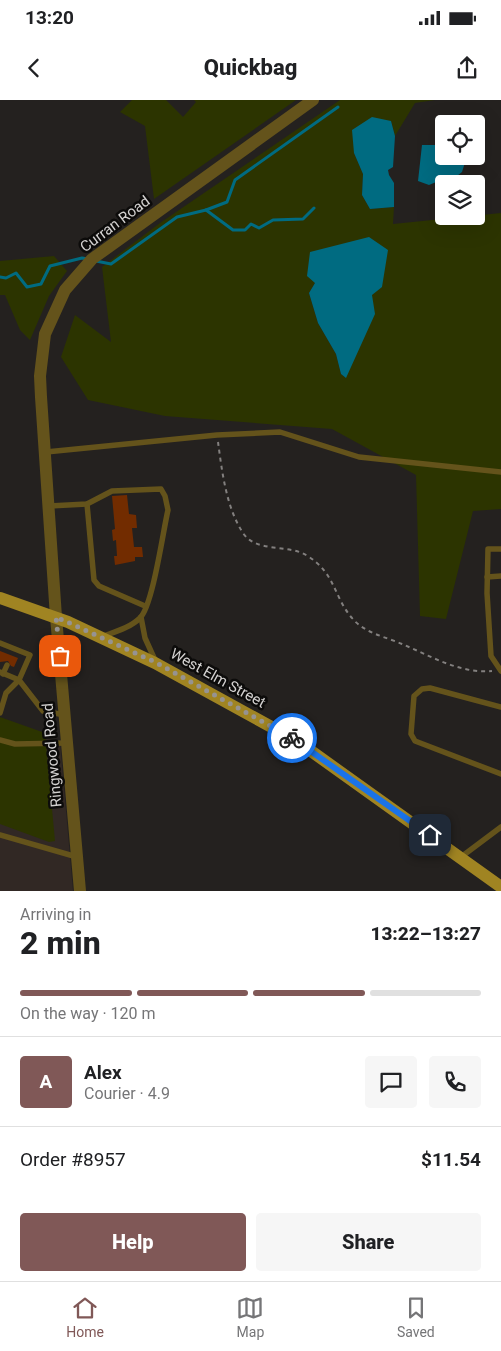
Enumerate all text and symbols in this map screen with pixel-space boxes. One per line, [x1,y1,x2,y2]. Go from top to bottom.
text: 13:20 [25,6,74,29]
icon: back [20,54,48,82]
icon: share [453,54,481,82]
text: Quickbag [204,55,297,80]
map controls [435,115,485,225]
button: locate [435,115,485,165]
button: layers [435,175,485,225]
street label: Curran Road [77,192,153,256]
pin [39,635,81,677]
icon: bag [46,642,74,670]
street label: West Elm Street [167,644,269,712]
street label: Ringwood Road [38,702,66,808]
courier [267,713,317,763]
icon: bike [278,724,306,752]
pin [409,814,451,856]
icon: home [416,821,444,849]
text: Arriving in [20,905,91,924]
text: 13:22–13:27 [370,922,481,945]
text: 2 min [20,924,101,962]
text: On the way · 120 m [20,1004,156,1023]
button: chat [365,1056,417,1108]
button: phone [429,1056,481,1108]
text: Alex [84,1061,122,1084]
text: A [40,1070,52,1093]
text: Courier · 4.9 [84,1084,170,1103]
text: Order #8957 [20,1148,126,1171]
text: $11.54 [421,1148,481,1171]
button: Help [20,1213,246,1271]
button: Share [256,1213,481,1271]
tab: Home [66,1294,104,1340]
tab: Map [236,1294,264,1340]
tab: Saved [397,1294,435,1340]

